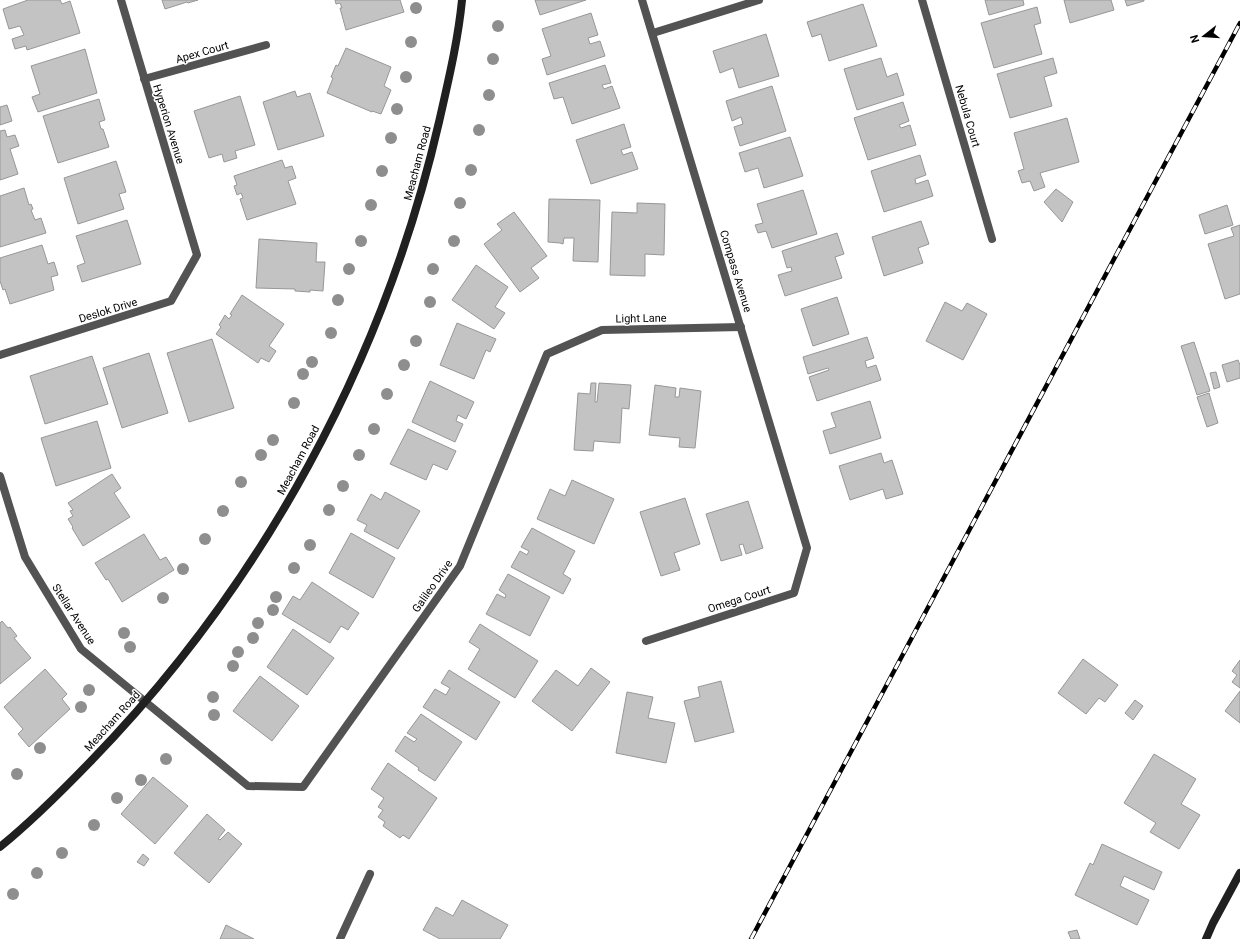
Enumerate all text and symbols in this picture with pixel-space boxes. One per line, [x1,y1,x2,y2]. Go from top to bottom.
north arrow [1184,16,1224,56]
text: N [1187,33,1202,44]
street label: Apex Court [174,39,230,66]
street label: Hyperion Avenue [150,83,187,166]
street label: Nebula Court [952,83,983,149]
street label: Meacham Road [401,124,434,202]
street label: Compass Avenue [717,228,754,314]
street label: Deslok Drive [77,295,139,326]
street label: Light Lane [615,312,667,325]
street label: Meacham Road [275,423,322,497]
street label: Galileo Drive [410,557,455,615]
street label: Stellar Avenue [49,581,98,647]
street label: Omega Court [706,583,772,616]
street label: Meacham Road [82,688,143,754]

